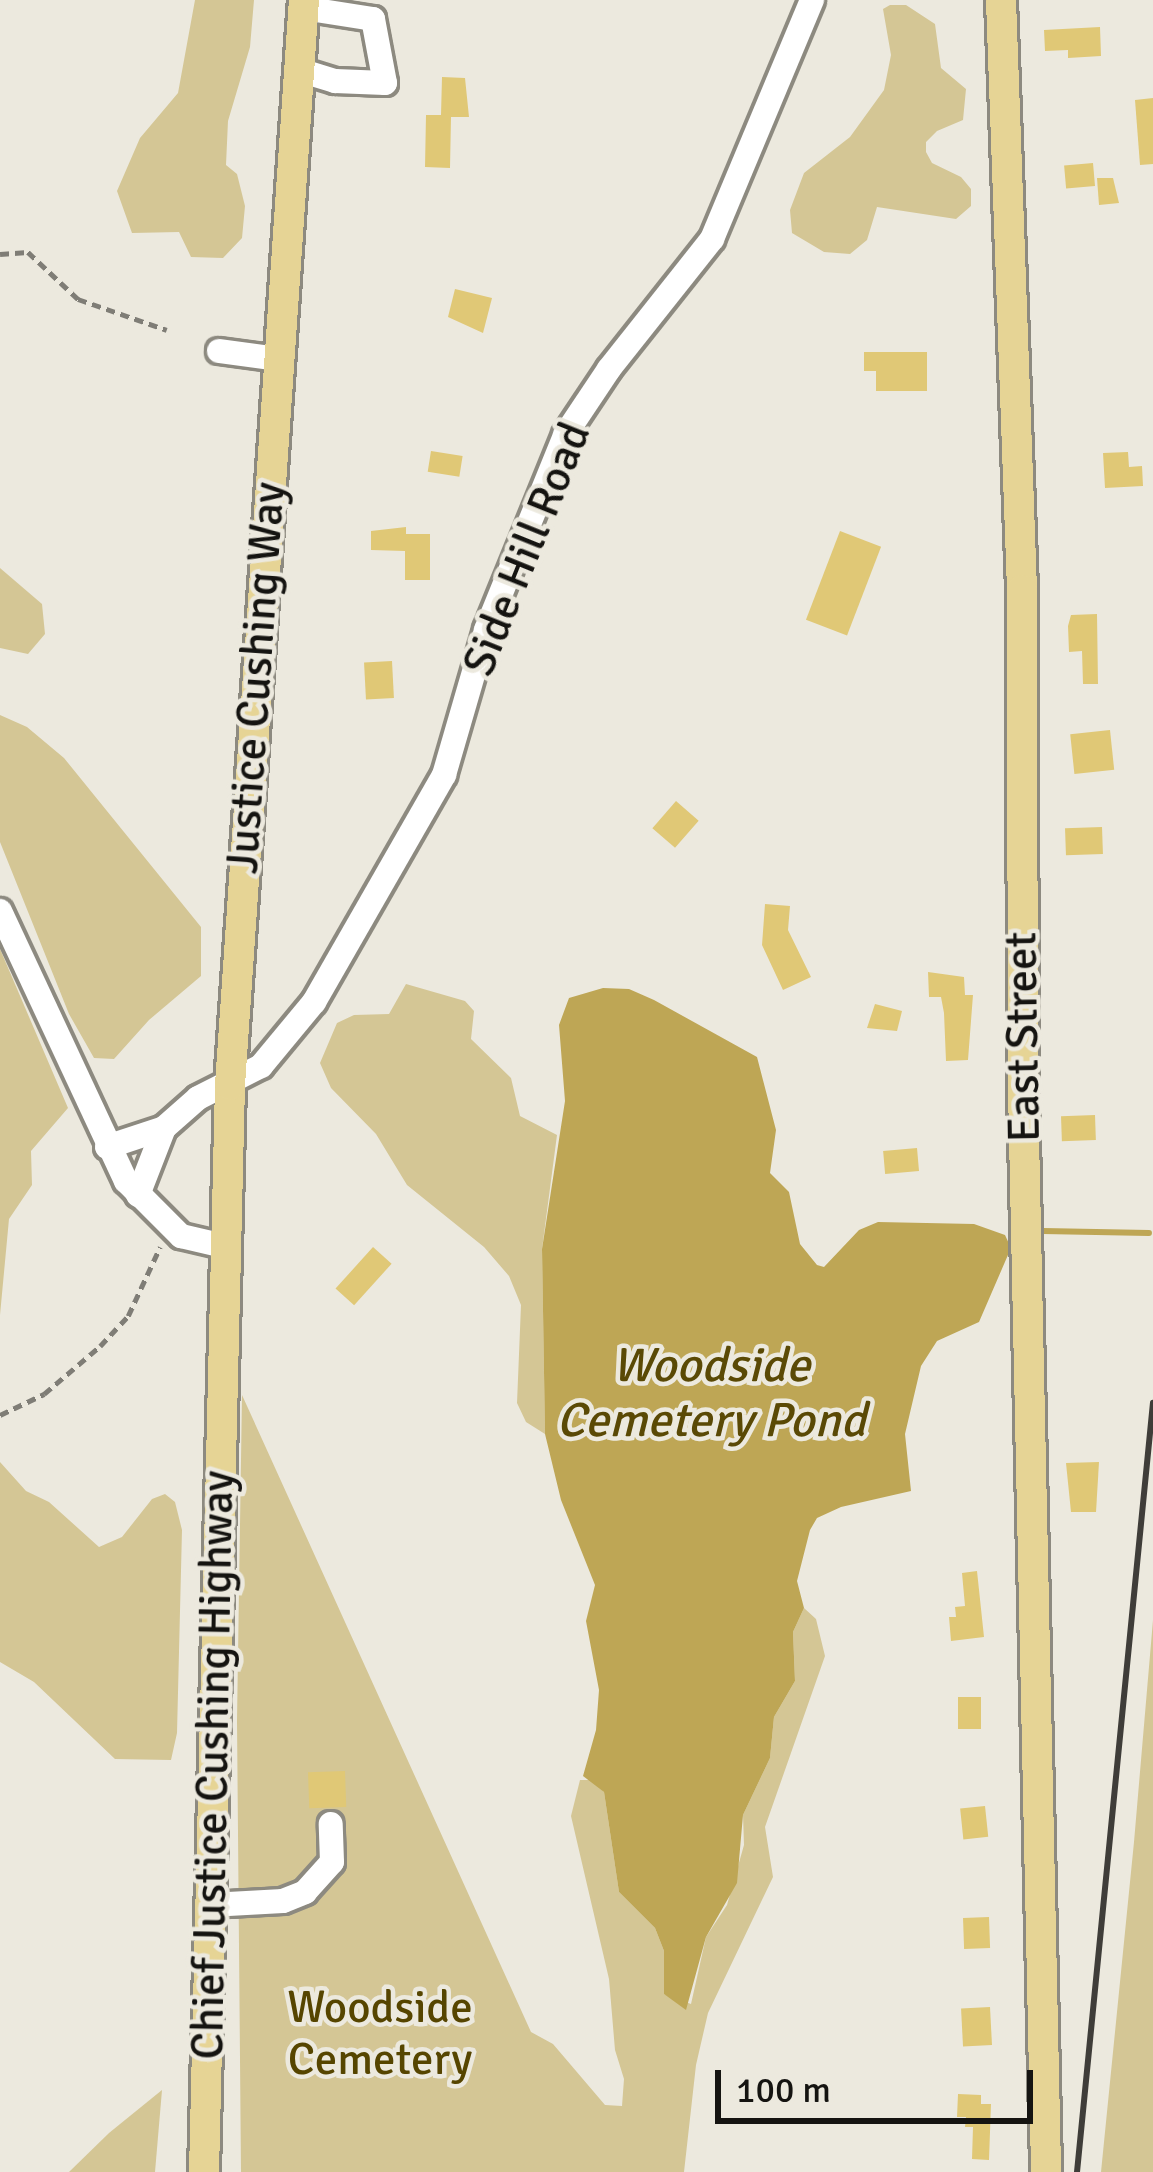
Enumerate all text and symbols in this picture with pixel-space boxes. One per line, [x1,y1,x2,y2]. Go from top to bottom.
street label: Side Hill Road [452,415,602,683]
street label: Justice Cushing Way [215,481,297,875]
street label: East Street [994,931,1052,1143]
water label: Woodside Cemetery Pond [556,1336,866,1449]
street label: Chief Justice Cushing Highway [181,1470,245,2060]
park label: Woodside Cemetery [287,1981,473,2087]
scale bar [721,2046,1039,2120]
text: 100 m [736,2068,831,2113]

